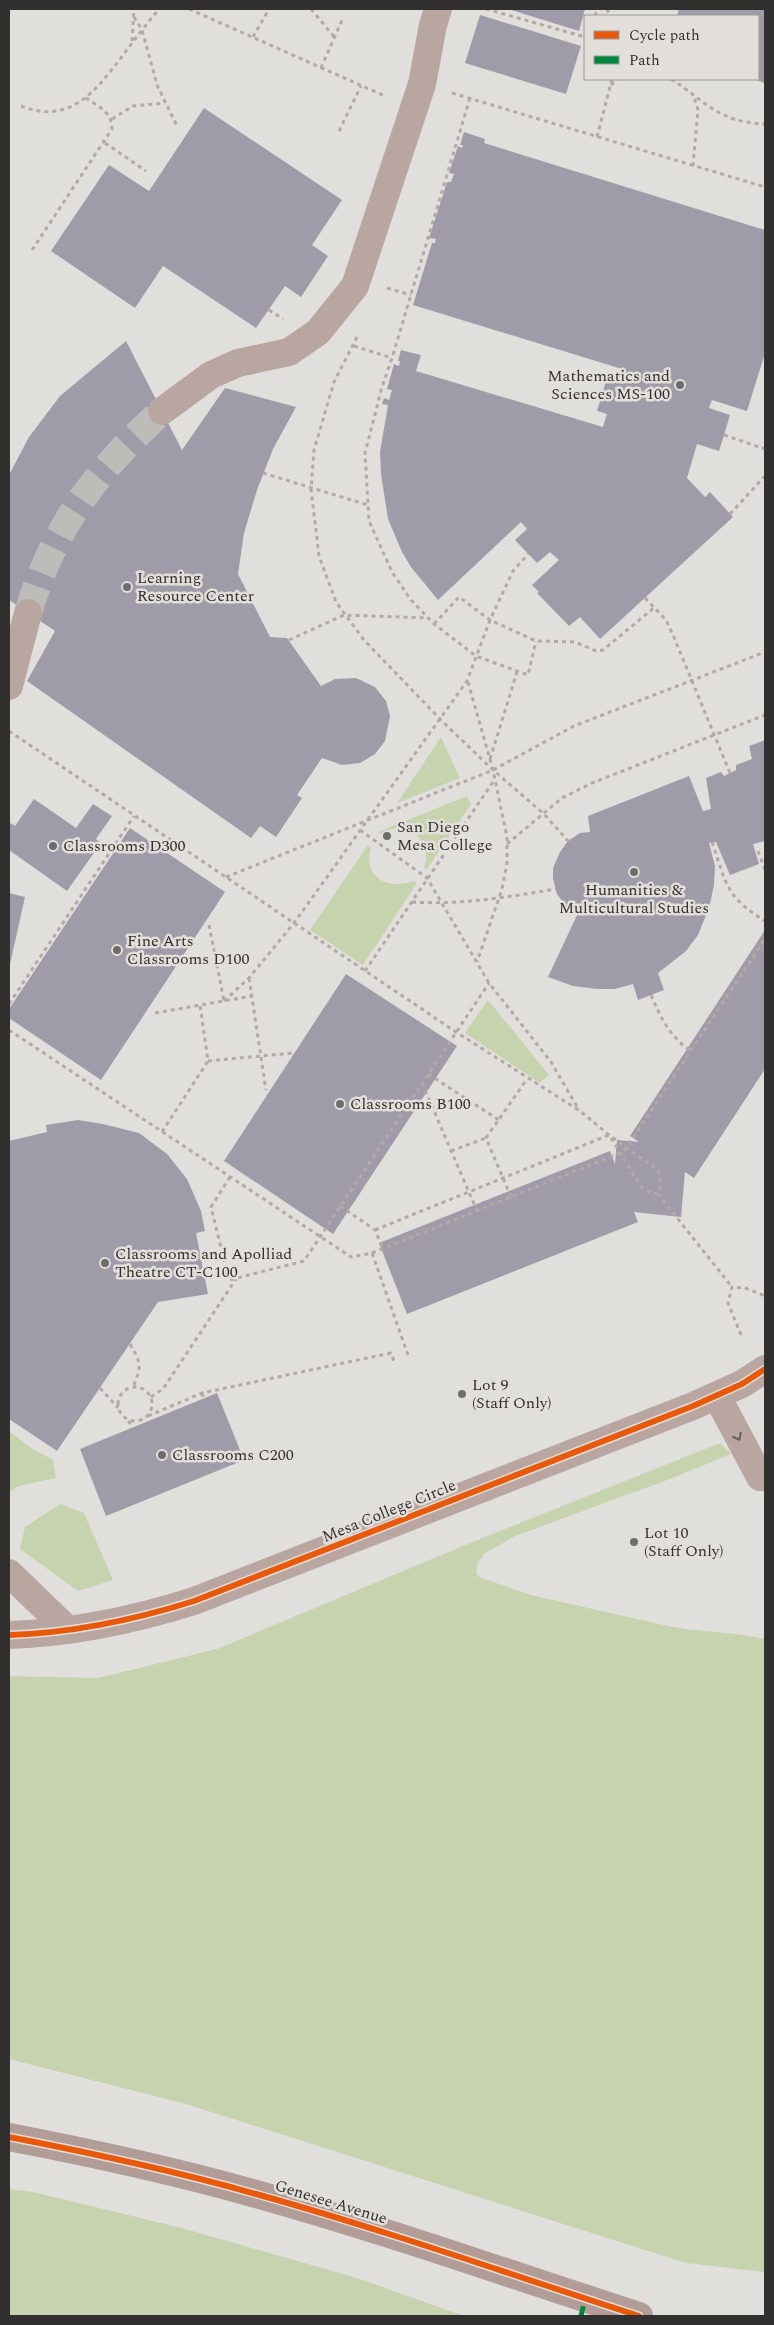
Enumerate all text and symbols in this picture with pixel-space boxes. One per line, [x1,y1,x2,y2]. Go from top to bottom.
legend [584,15,759,80]
text: Cycle path [629,24,700,47]
text: Path [629,49,660,72]
place label: Mathematics and Sciences MS-100 [547,364,670,406]
marker: Mathematics and Sciences MS-100 [674,379,686,391]
place label: Learning Resource Center [137,566,254,608]
marker: Learning Resource Center [121,581,133,593]
place label: San Diego Mesa College [397,815,493,857]
marker: San Diego Mesa College [381,830,393,842]
place label: Classrooms D300 [63,834,186,858]
marker: Classrooms D300 [47,840,59,852]
marker: Humanities & Multicultural Studies [628,866,640,878]
place label: Humanities & Multicultural Studies [559,878,709,920]
place label: Fine Arts Classrooms D100 [127,929,250,971]
marker: Fine Arts Classrooms D100 [111,944,123,956]
place label: Classrooms B100 [350,1092,471,1116]
marker: Classrooms B100 [334,1098,346,1110]
place label: Classrooms and Apolliad Theatre CT-C100 [115,1242,292,1284]
marker: Classrooms and Apolliad Theatre CT-C100 [99,1257,111,1269]
place label: Lot 9 (Staff Only) [472,1373,551,1415]
marker: Lot 9 (Staff Only) [456,1388,468,1400]
one-way arrow [732,1431,742,1440]
place label: Classrooms C200 [172,1443,294,1467]
marker: Classrooms C200 [156,1449,168,1461]
street label: Mesa College Circle [318,1473,460,1549]
place label: Lot 10 (Staff Only) [644,1521,723,1563]
marker: Lot 10 (Staff Only) [628,1536,640,1548]
street label: Genesee Avenue [272,2174,390,2230]

